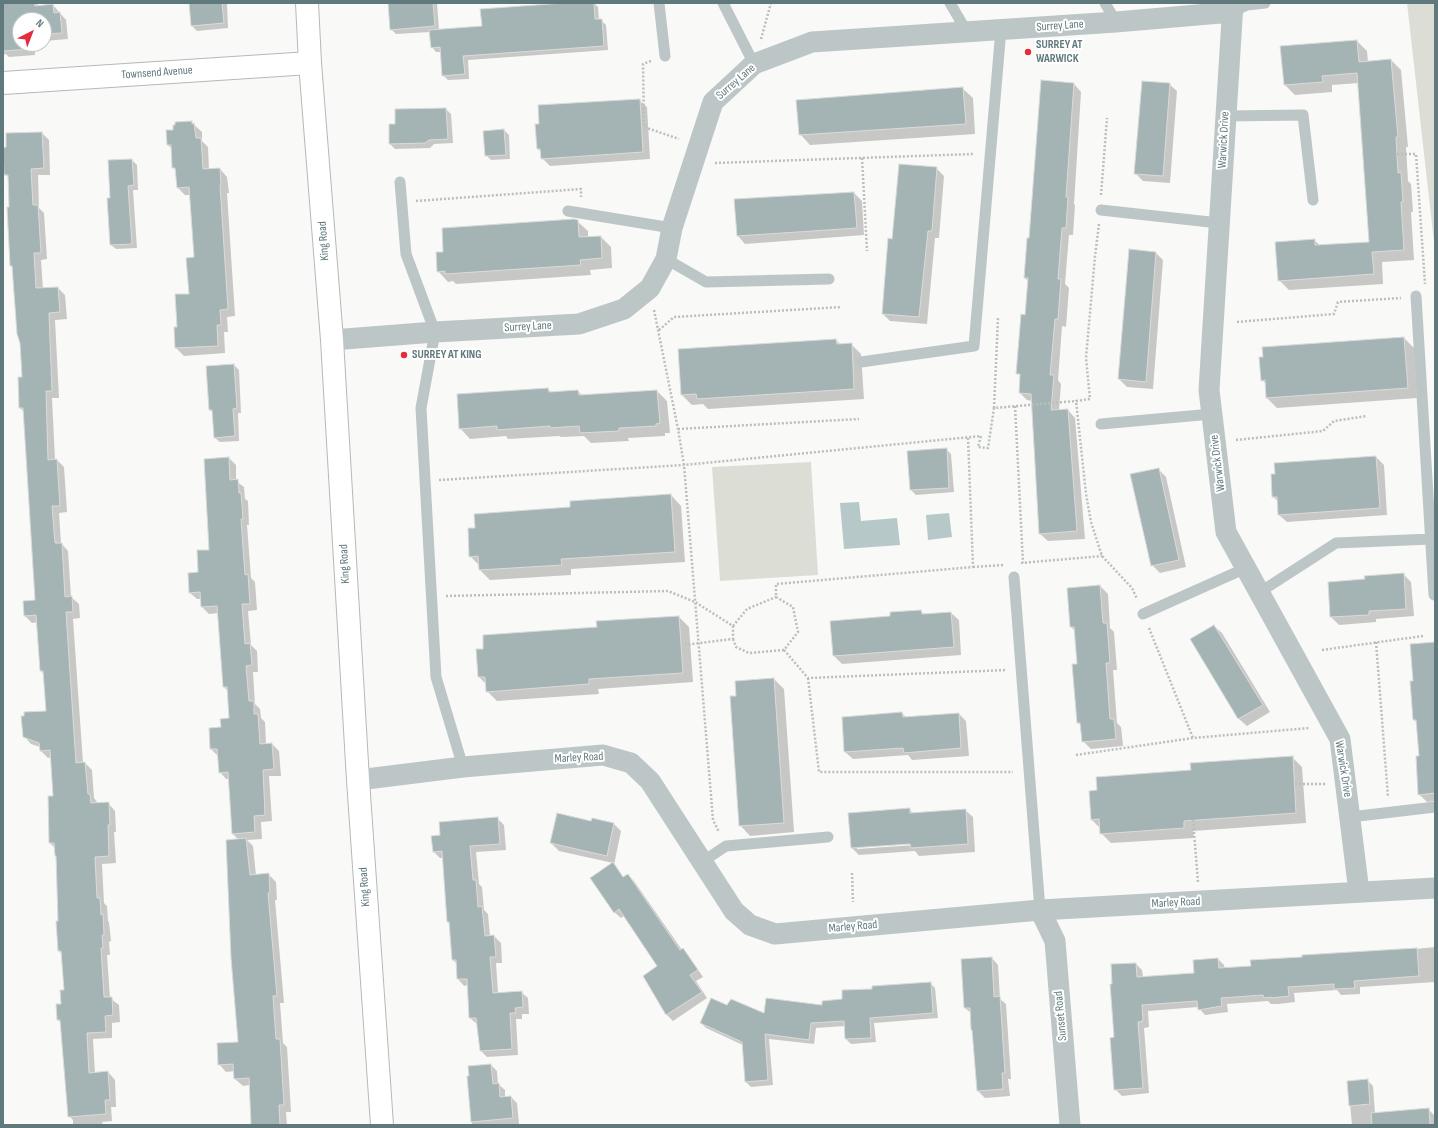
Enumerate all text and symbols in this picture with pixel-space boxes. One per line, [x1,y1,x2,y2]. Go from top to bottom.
north arrow [12,12,52,52]
text: N [33,17,46,30]
street label: Surrey Lane [1036,17,1084,35]
place label: SURREY AT WARWICK [1036,38,1082,66]
marker: SURREY AT WARWICK [1023,47,1033,57]
street label: Surrey Lane [713,61,759,103]
street label: Townsend Avenue [121,63,193,83]
street label: Warwick Drive [1215,111,1233,169]
street label: King Road [315,221,333,261]
street label: Surrey Lane [504,319,552,335]
place label: SURREY AT KING [412,348,482,362]
marker: SURREY AT KING [399,350,409,360]
street label: Warwick Drive [1207,434,1229,492]
street label: King Road [337,544,353,584]
street label: Warwick Drive [1331,740,1355,798]
street label: Marley Road [554,750,604,766]
street label: King Road [356,867,374,907]
street label: Marley Road [1151,895,1201,911]
street label: Marley Road [828,918,878,936]
street label: Sunset Road [1052,990,1070,1042]

